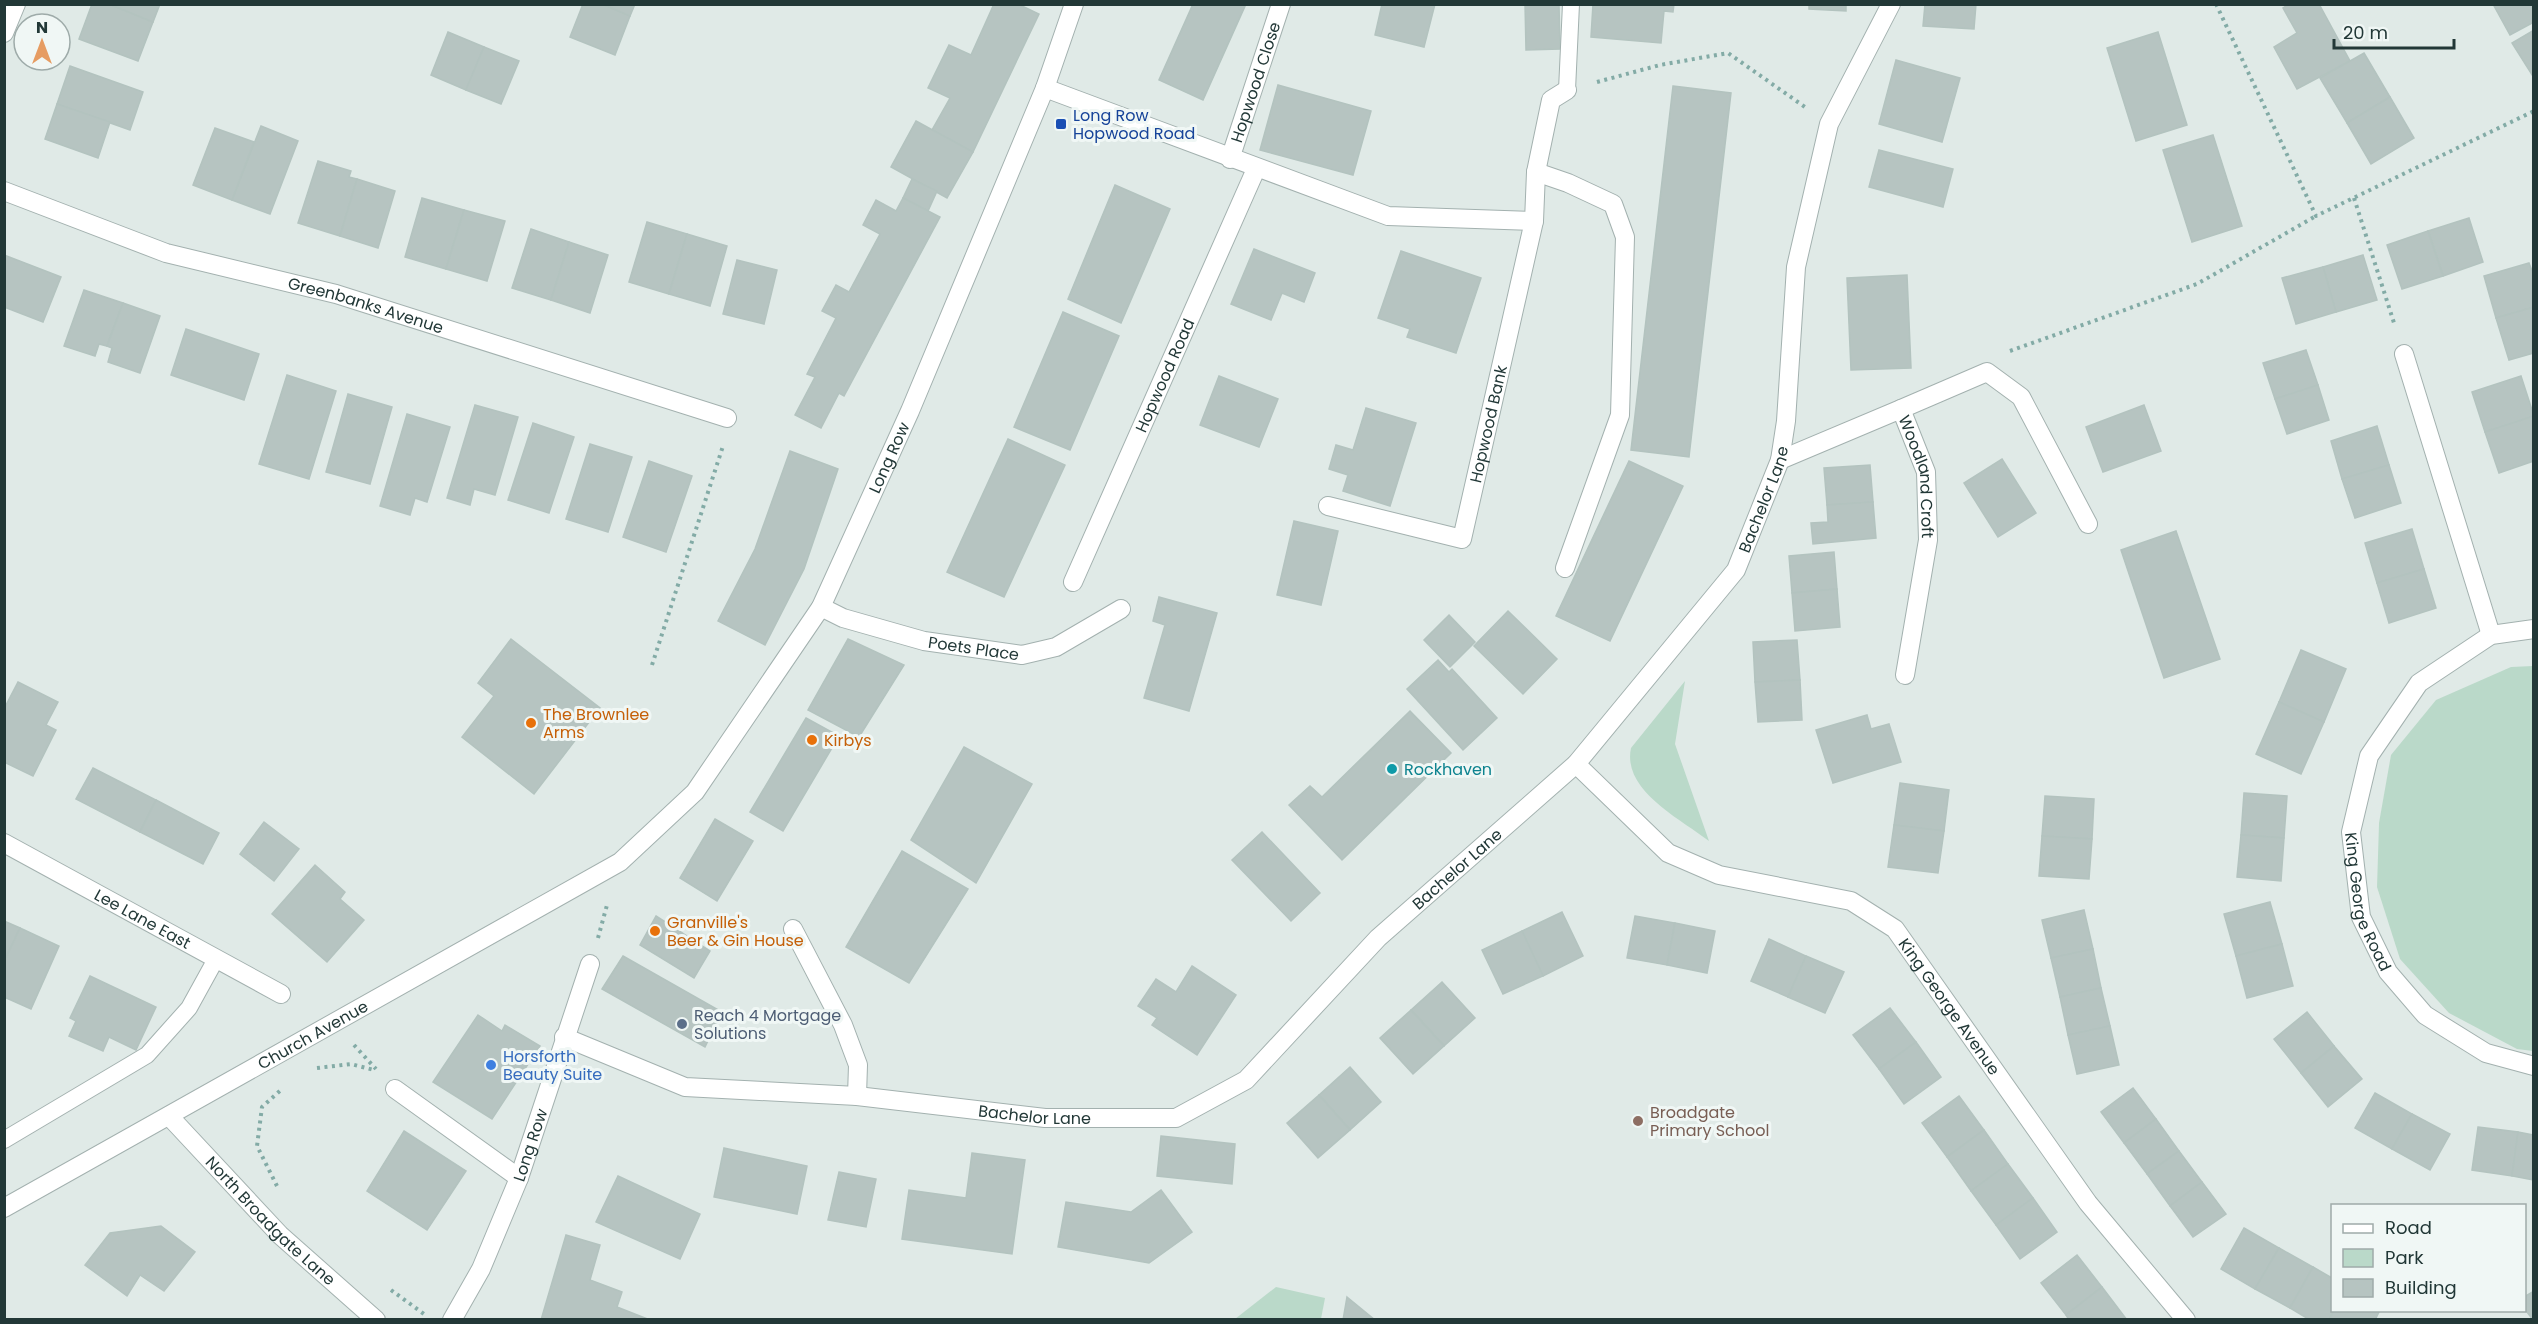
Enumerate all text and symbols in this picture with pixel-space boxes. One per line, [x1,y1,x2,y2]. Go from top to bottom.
north arrow [12,12,72,72]
scale bar [2334,12,2454,50]
text: N [36,16,48,39]
street label: Hopwood Close [1225,19,1286,146]
text: 20 m [2343,20,2388,45]
place label: Long Row Hopwood Road [1073,104,1195,145]
marker: Long Row Hopwood Road [1054,117,1068,131]
street label: Greenbanks Avenue [286,272,447,339]
street label: Hopwood Road [1130,315,1200,436]
street label: Hopwood Bank [1464,362,1513,485]
street label: Woodland Croft [1893,412,1939,539]
street label: Long Row [863,419,915,497]
street label: Bachelor Lane [1733,444,1794,556]
street label: Poets Place [927,631,1021,666]
place label: The Brownlee Arms [543,703,649,744]
marker: The Brownlee Arms [524,716,538,730]
place label: Kirbys [824,729,872,752]
marker: Kirbys [805,733,819,747]
place label: Rockhaven [1404,758,1492,781]
marker: Rockhaven [1385,762,1399,776]
street label: Bachelor Lane [1407,823,1507,915]
street label: King George Road [2339,831,2397,975]
street label: Lee Lane East [90,883,195,955]
place label: Granville's Beer & Gin House [667,911,804,952]
marker: Granville's Beer & Gin House [648,924,662,938]
street label: King George Avenue [1893,934,2005,1080]
street label: Church Avenue [254,995,372,1075]
place label: Reach 4 Mortgage Solutions [694,1004,841,1045]
marker: Reach 4 Mortgage Solutions [675,1017,689,1031]
place label: Horsforth Beauty Suite [503,1045,602,1086]
marker: Horsforth Beauty Suite [484,1058,498,1072]
street label: Bachelor Lane [977,1099,1091,1130]
place label: Broadgate Primary School [1650,1101,1769,1142]
street label: Long Row [508,1106,553,1185]
marker: Broadgate Primary School [1631,1114,1645,1128]
street label: North Broadgate Lane [200,1151,340,1291]
legend [2331,1204,2526,1312]
text: Road [2385,1215,2432,1240]
text: Park [2385,1245,2424,1270]
text: Building [2385,1275,2457,1300]

